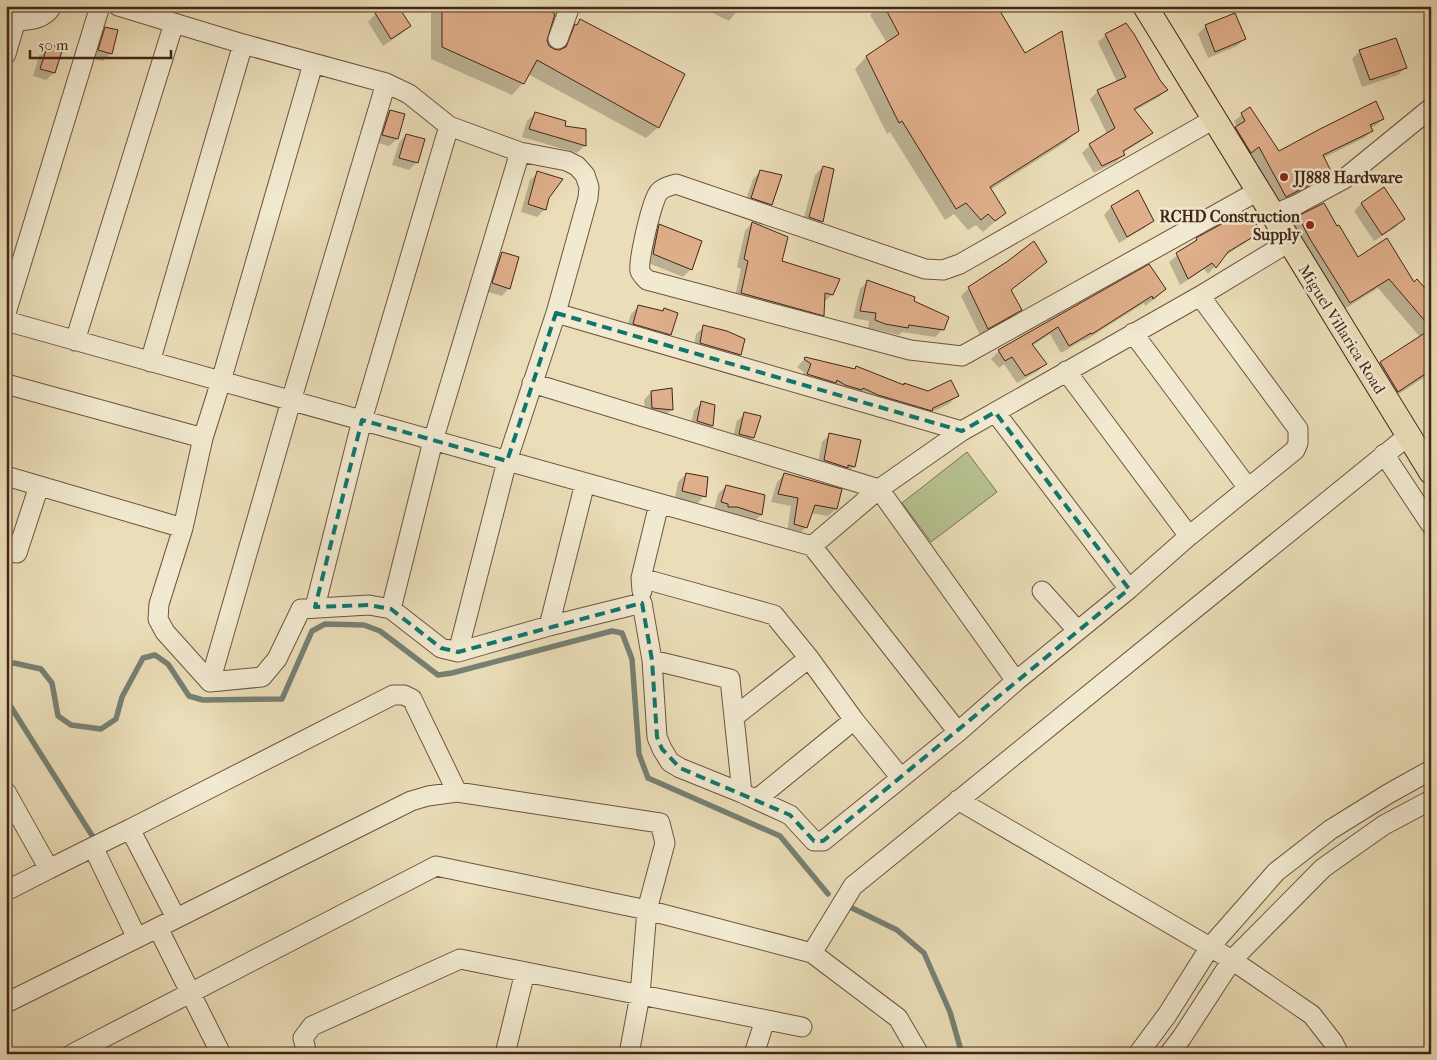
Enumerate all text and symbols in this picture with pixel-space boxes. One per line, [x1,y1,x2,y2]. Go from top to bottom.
scale bar [30,28,171,60]
text: 50 m [38,36,69,54]
place label: JJ888 Hardware [1292,168,1403,188]
marker: JJ888 Hardware [1278,171,1290,183]
place label: RCHD Construction Supply [1160,207,1301,245]
marker: RCHD Construction Supply [1304,219,1316,231]
street label: Miguel Villarica Road [1294,261,1390,397]

